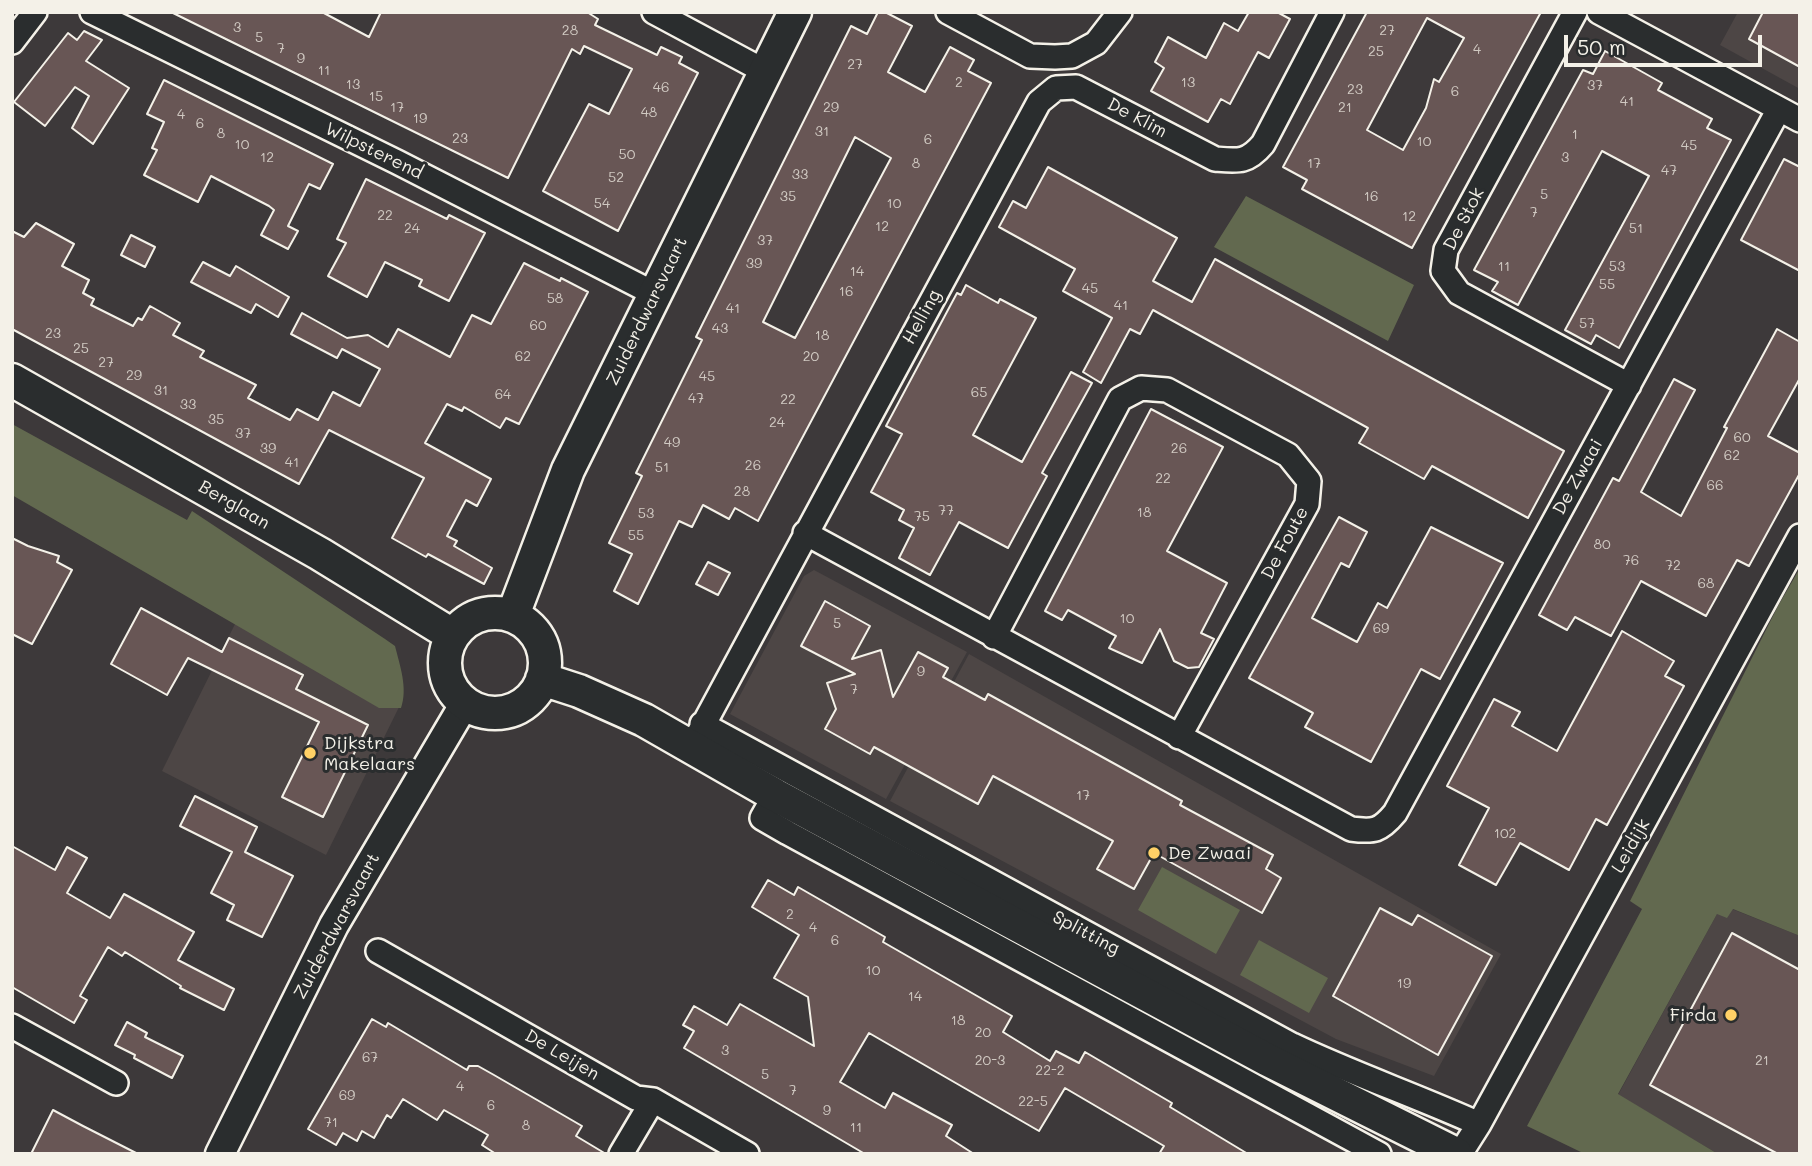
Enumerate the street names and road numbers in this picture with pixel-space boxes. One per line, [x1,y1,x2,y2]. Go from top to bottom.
street label: De Klim [1103,93,1171,143]
street label: Wilpsterend [321,118,427,184]
street label: De Stok [1439,184,1489,254]
street label: Zuiderdwarsvaart [602,233,692,389]
street label: Helling [898,286,946,348]
street label: De Zwaai [1548,435,1608,519]
street label: Berglaan [195,476,273,534]
street label: De Foute [1257,503,1313,583]
street label: Leidijk [1607,815,1655,877]
street label: Zuiderdwarsvaart [289,849,385,1003]
street label: Splitting [1049,906,1123,960]
street label: De Leijen [521,1025,603,1085]

